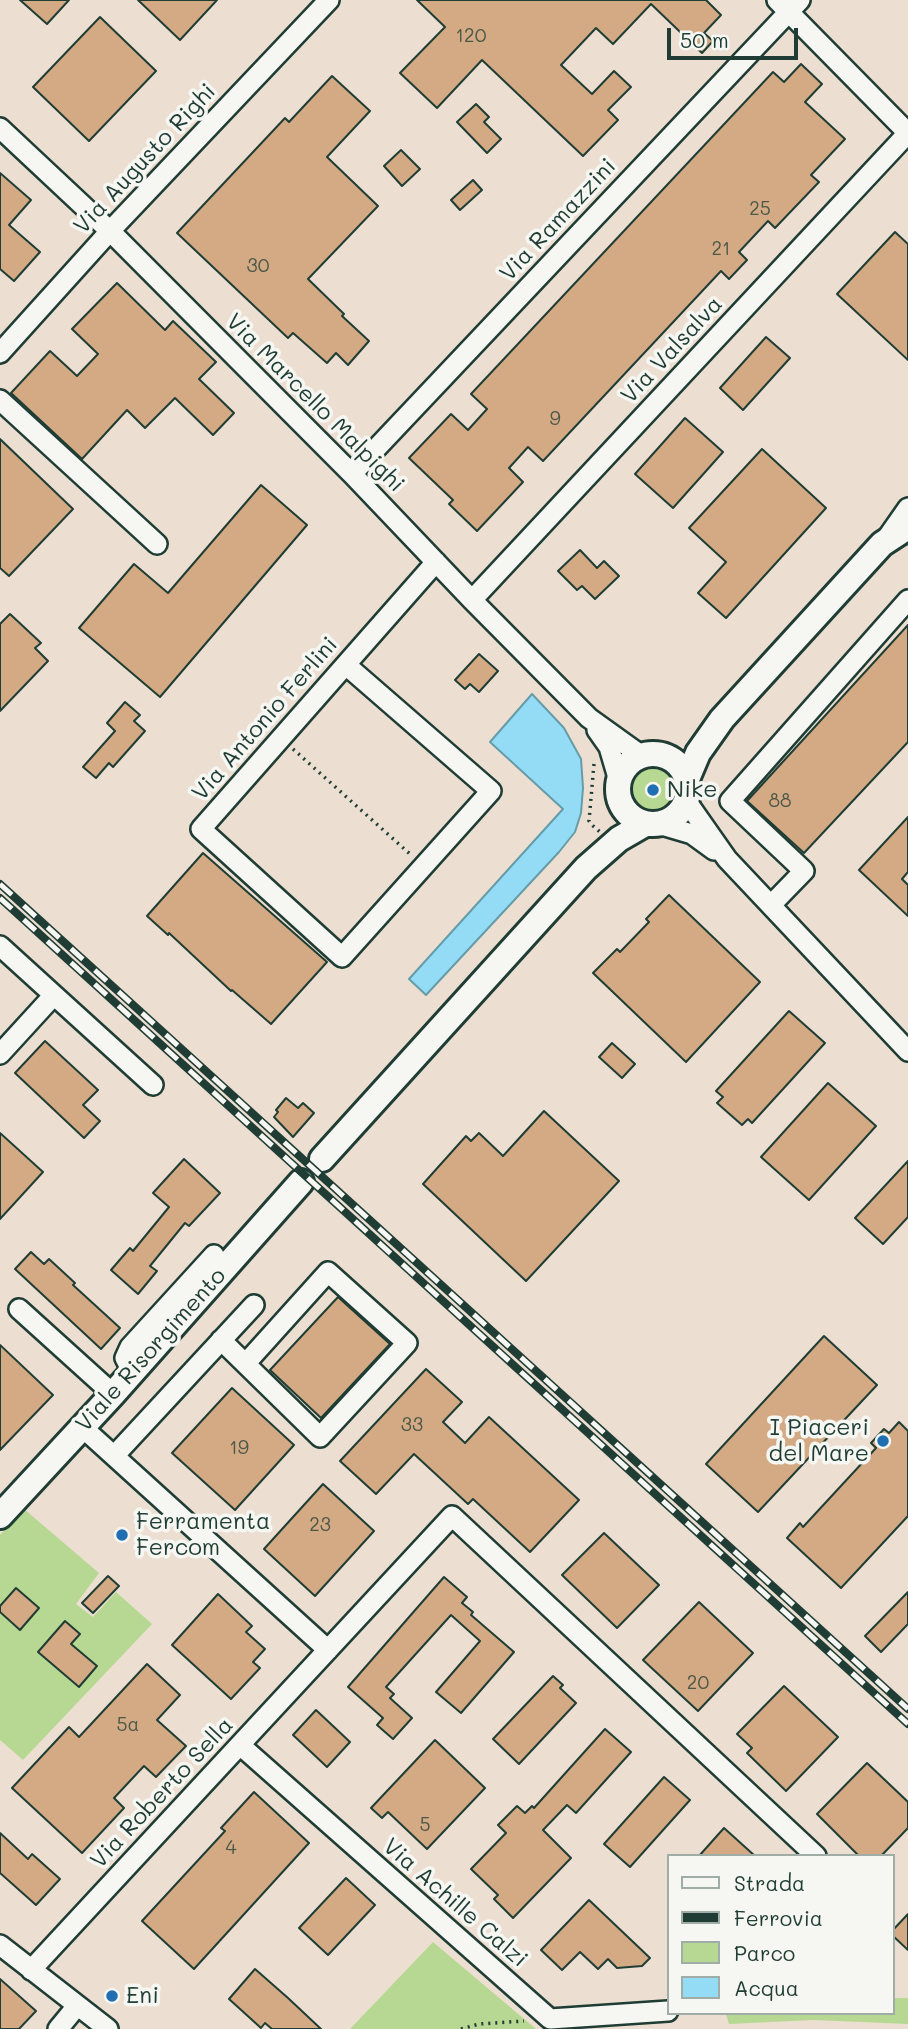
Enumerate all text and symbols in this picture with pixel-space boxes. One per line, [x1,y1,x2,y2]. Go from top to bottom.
scale bar [670,14,801,58]
house number: 120 [456,25,486,47]
text: 50 m [680,26,729,53]
street label: Via Augusto Righi [68,78,222,240]
street label: Via Ramazzini [494,153,622,287]
house number: 25 [749,198,771,220]
house number: 21 [711,238,731,260]
house number: 30 [247,255,269,277]
street label: Via Valsalva [615,291,729,409]
street label: Via Marcello Malpighi [220,308,410,498]
house number: 9 [549,408,561,430]
street label: Via Antonio Ferlini [186,631,344,807]
place label: Nike [667,776,717,804]
marker: Nike [645,782,661,798]
house number: 88 [769,790,791,812]
street label: Viale Risorgimento [70,1262,232,1438]
house number: 33 [401,1414,423,1436]
place label: I Piaceri del Mare [769,1414,869,1468]
marker: I Piaceri del Mare [875,1433,891,1449]
house number: 19 [229,1437,249,1459]
place label: Ferramenta Fercom [136,1508,270,1562]
house number: 23 [309,1514,331,1536]
marker: Ferramenta Fercom [114,1527,130,1543]
house number: 20 [687,1672,709,1694]
street label: Via Roberto Sella [85,1712,239,1874]
house number: 5a [117,1714,139,1736]
house number: 5 [419,1814,431,1836]
street label: Via Achille Calzi [377,1833,533,1973]
house number: 4 [225,1837,237,1859]
legend [666,1854,894,2015]
text: Strada [734,1869,805,1896]
text: Ferrovia [734,1904,823,1931]
text: Parco [734,1939,795,1966]
text: Acqua [734,1974,799,2001]
place label: Eni [126,1982,159,2010]
marker: Eni [104,1988,120,2004]

